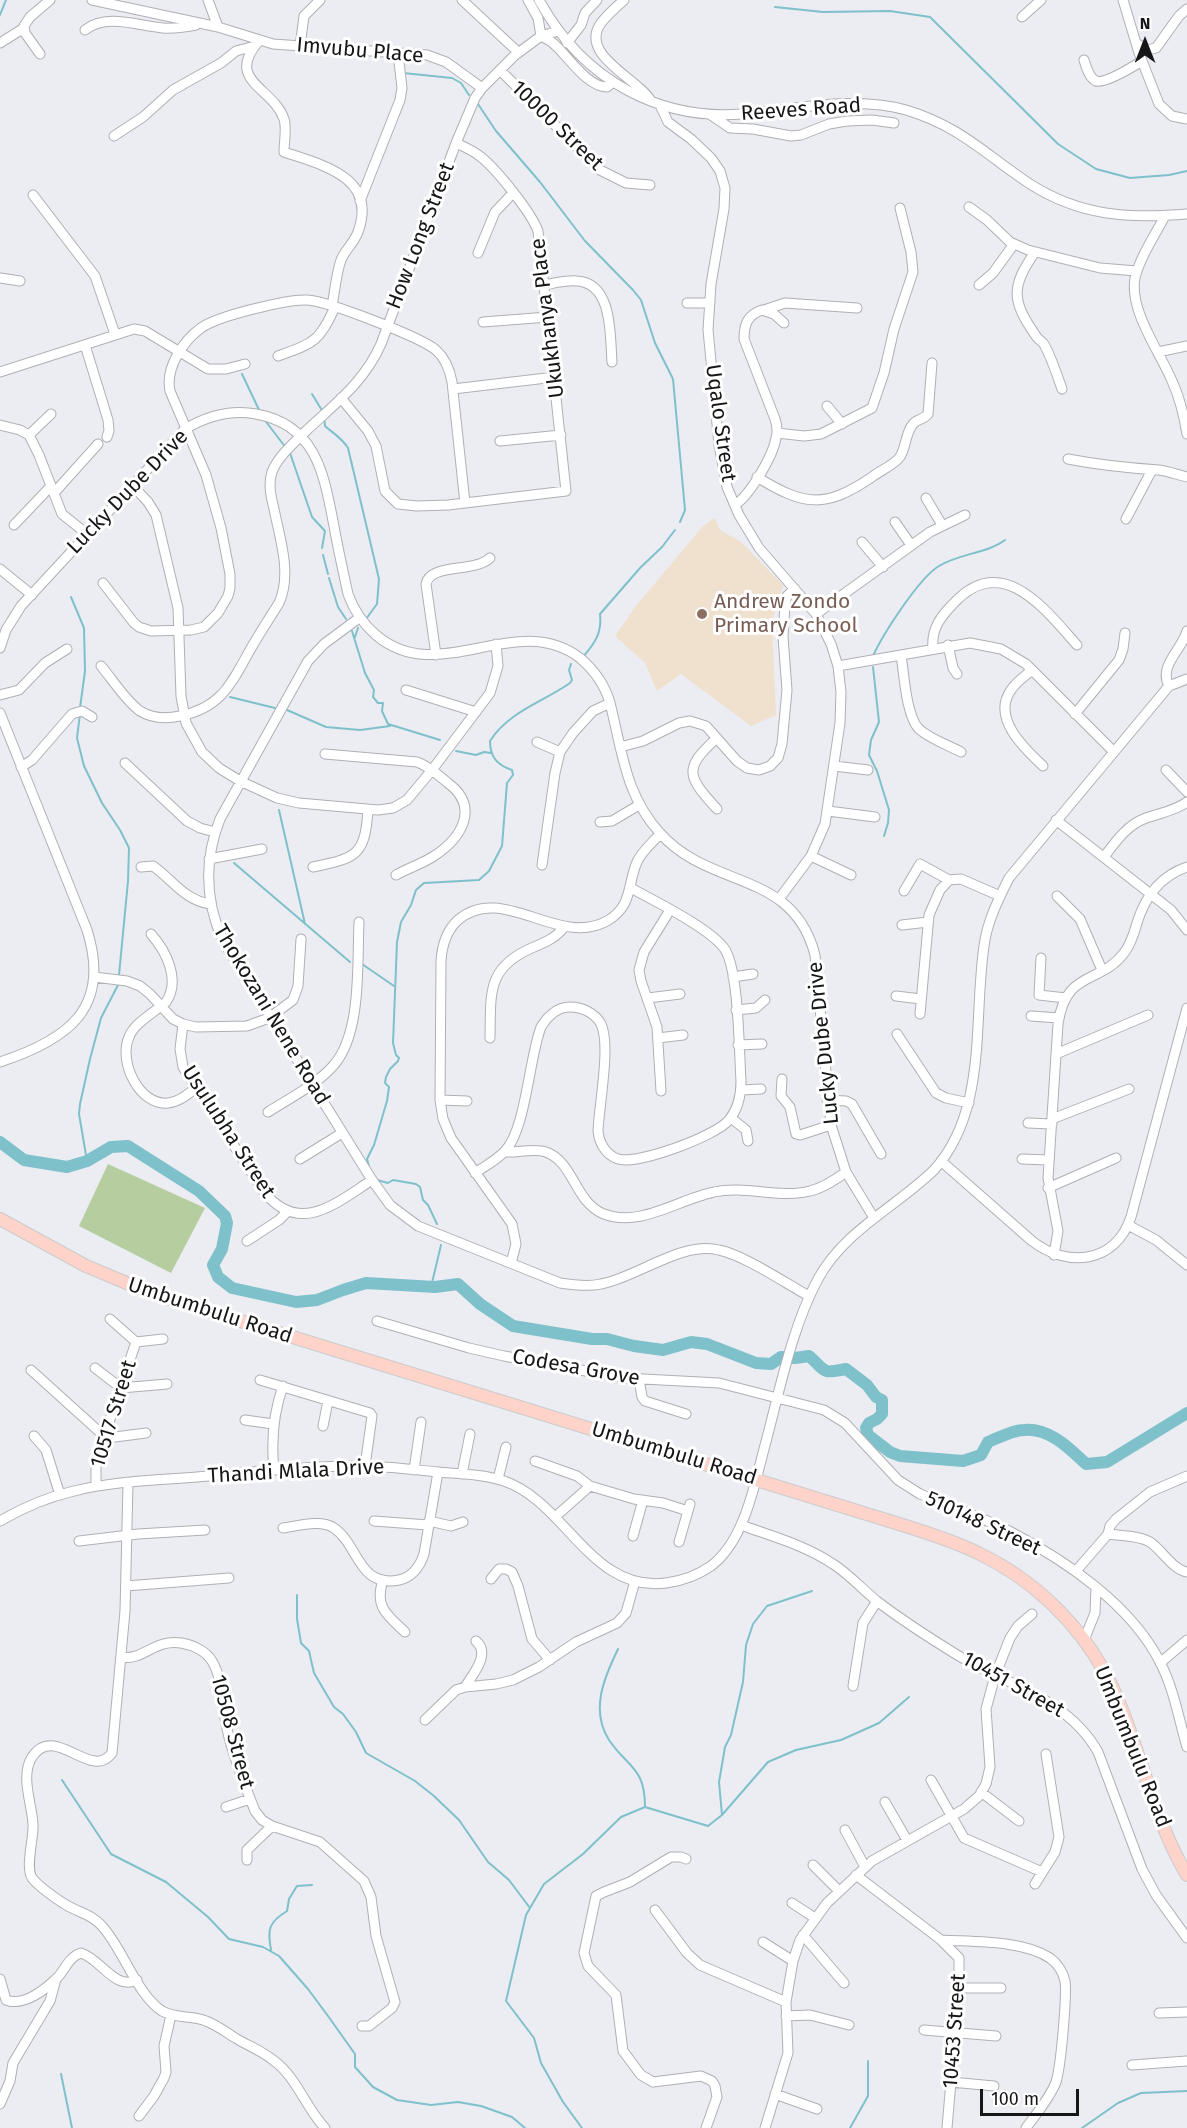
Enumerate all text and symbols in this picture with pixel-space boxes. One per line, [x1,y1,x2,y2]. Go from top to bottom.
north arrow [1115,12,1175,72]
text: N [1140,14,1150,33]
street label: Imvubu Place [295,33,425,69]
street label: 10000 Street [506,76,608,176]
street label: Reeves Road [740,93,862,127]
street label: How Long Street [381,159,461,313]
street label: Ukukhanya Place [526,237,570,399]
street label: Uqalo Street [699,363,741,483]
street label: Lucky Dube Drive [62,424,194,560]
place label: Andrew Zondo Primary School [714,589,858,639]
marker: Andrew Zondo Primary School [695,607,709,621]
street label: Thokozani Nene Road [207,920,335,1110]
street label: Lucky Dube Drive [803,960,845,1126]
street label: Usulubha Street [176,1061,280,1203]
street label: Umbumbulu Road [124,1272,296,1350]
street label: Codesa Grove [510,1344,642,1392]
street label: 10517 Street [86,1357,142,1471]
street label: Umbumbulu Road [588,1417,760,1491]
street label: Thandi Mlala Drive [207,1455,385,1489]
street label: 510148 Street [921,1486,1045,1562]
street label: 10451 Street [958,1647,1068,1723]
street label: Umbumbulu Road [1088,1663,1176,1831]
street label: 10508 Street [205,1672,259,1792]
street label: 10453 Street [938,1973,972,2089]
scale bar [983,2077,1082,2115]
text: 100 m [991,2088,1039,2110]

